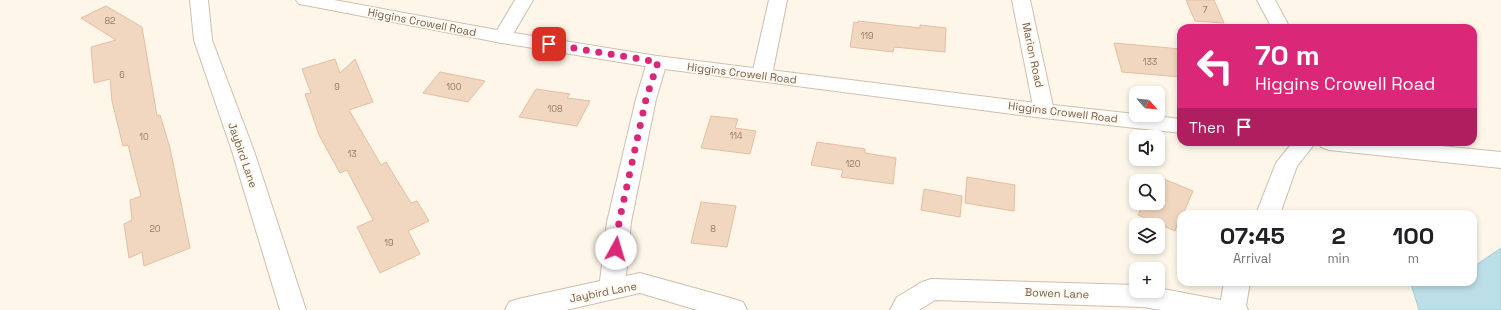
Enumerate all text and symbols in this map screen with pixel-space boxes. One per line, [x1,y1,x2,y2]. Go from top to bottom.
house number: 7 [1202,4,1208,16]
street label: Higgins Crowell Road [367,5,477,39]
house number: 82 [104,15,116,27]
street label: Marion Road [1019,21,1047,89]
pin [532,27,566,61]
house number: 119 [860,30,874,42]
icon: arrive [538,33,560,55]
text: 70 m [1255,37,1320,73]
icon: left [1189,40,1241,92]
house number: 133 [1143,56,1157,68]
street label: Higgins Crowell Road [686,59,798,87]
house number: 6 [119,69,125,81]
text: Higgins Crowell Road [1255,72,1435,95]
house number: 9 [334,81,340,93]
house number: 100 [446,81,462,93]
north arrow [1129,86,1165,122]
map controls [1129,86,1165,298]
street label: Higgins Crowell Road [1007,98,1119,126]
house number: 108 [547,103,563,115]
icon: arrive [1233,116,1255,138]
text: Then [1189,118,1225,137]
street label: Jaybird Lane [225,120,261,190]
house number: 114 [729,130,743,142]
button: sound [1129,130,1165,166]
house number: 10 [139,131,149,143]
house number: 13 [347,148,357,160]
house number: 120 [846,158,861,170]
button: search [1129,174,1165,210]
button: layers [1129,218,1165,254]
text: 07:45 [1220,220,1285,251]
text: 2 [1331,220,1346,251]
text: 100 [1392,220,1434,251]
house number: 20 [149,223,161,235]
house number: 8 [710,223,716,235]
position arrow [595,228,637,270]
house number: 19 [384,237,394,249]
text: Arrival [1233,250,1272,267]
text: min [1327,250,1350,267]
text: m [1408,250,1419,267]
button: + [1129,262,1165,298]
street label: Jaybird Lane [568,279,638,305]
street label: Bowen Lane [1025,285,1089,301]

